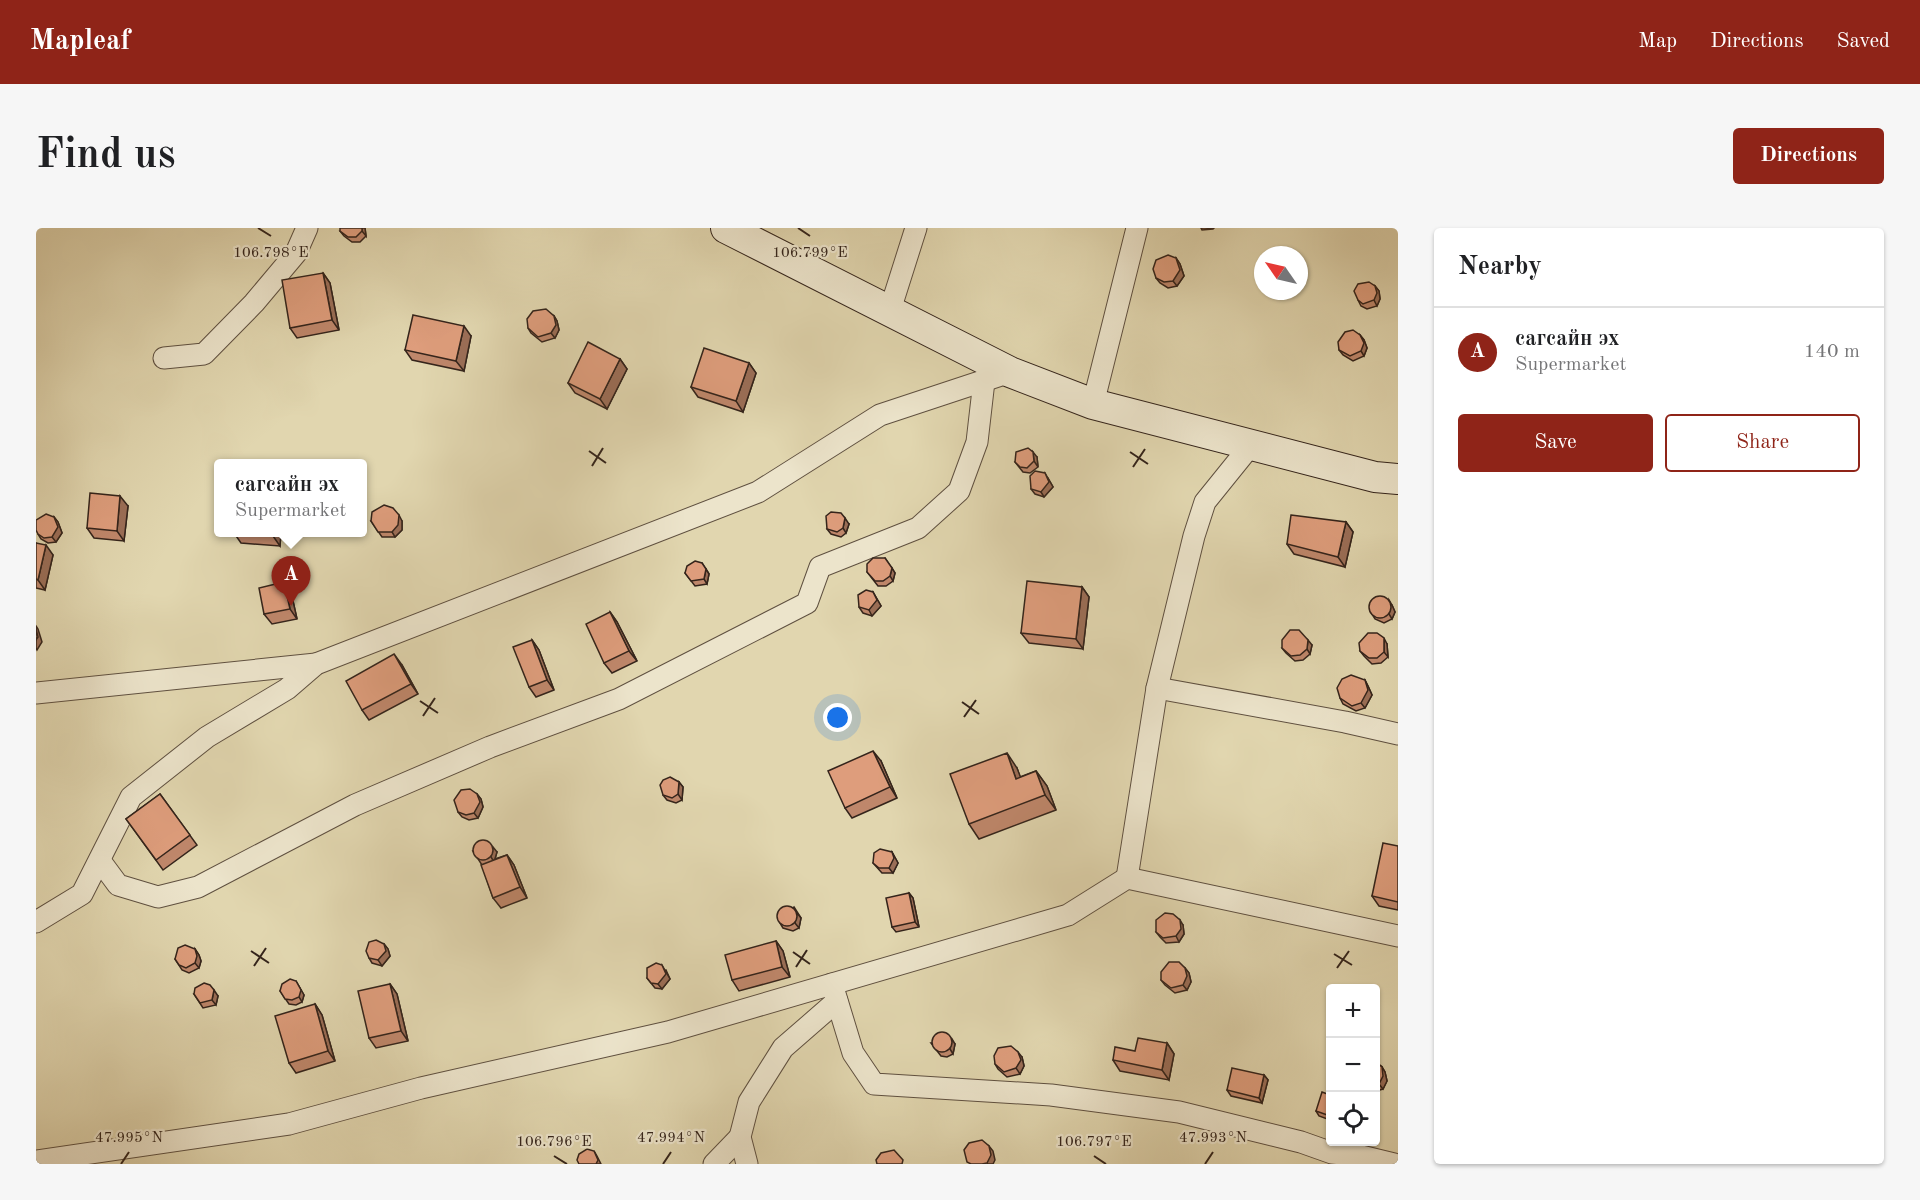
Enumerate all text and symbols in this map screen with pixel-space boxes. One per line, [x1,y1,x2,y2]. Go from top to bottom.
text: Mapleaf [30,28,130,56]
text: Map [1638,31,1677,52]
text: Directions [1710,31,1804,52]
text: Saved [1837,31,1890,52]
button: Directions [1733,128,1884,184]
text: Find us [36,135,175,177]
text: 106.798°E [233,246,309,261]
text: 106.799°E [772,246,848,261]
north arrow [1254,246,1308,300]
text: Nearby [1458,254,1542,280]
text: сагсайн эх [1515,328,1619,350]
text: A [1470,342,1485,362]
text: 140 m [1804,342,1860,362]
text: Supermarket [1515,355,1626,375]
button: Save [1458,414,1653,472]
button: Share [1665,414,1860,472]
popup [214,459,367,537]
text: сагсайн эх [235,474,339,496]
text: Supermarket [235,501,346,521]
pin: A [272,556,310,606]
your location [823,703,852,732]
map controls [1326,984,1380,1146]
button: + [1326,984,1380,1038]
button: − [1326,1038,1380,1092]
button: locate [1326,1092,1380,1146]
text: 47.995°N [95,1131,163,1146]
text: 47.994°N [637,1131,705,1146]
text: 47.993°N [1179,1131,1247,1146]
text: 106.796°E [516,1135,592,1150]
text: 106.797°E [1056,1135,1132,1150]

